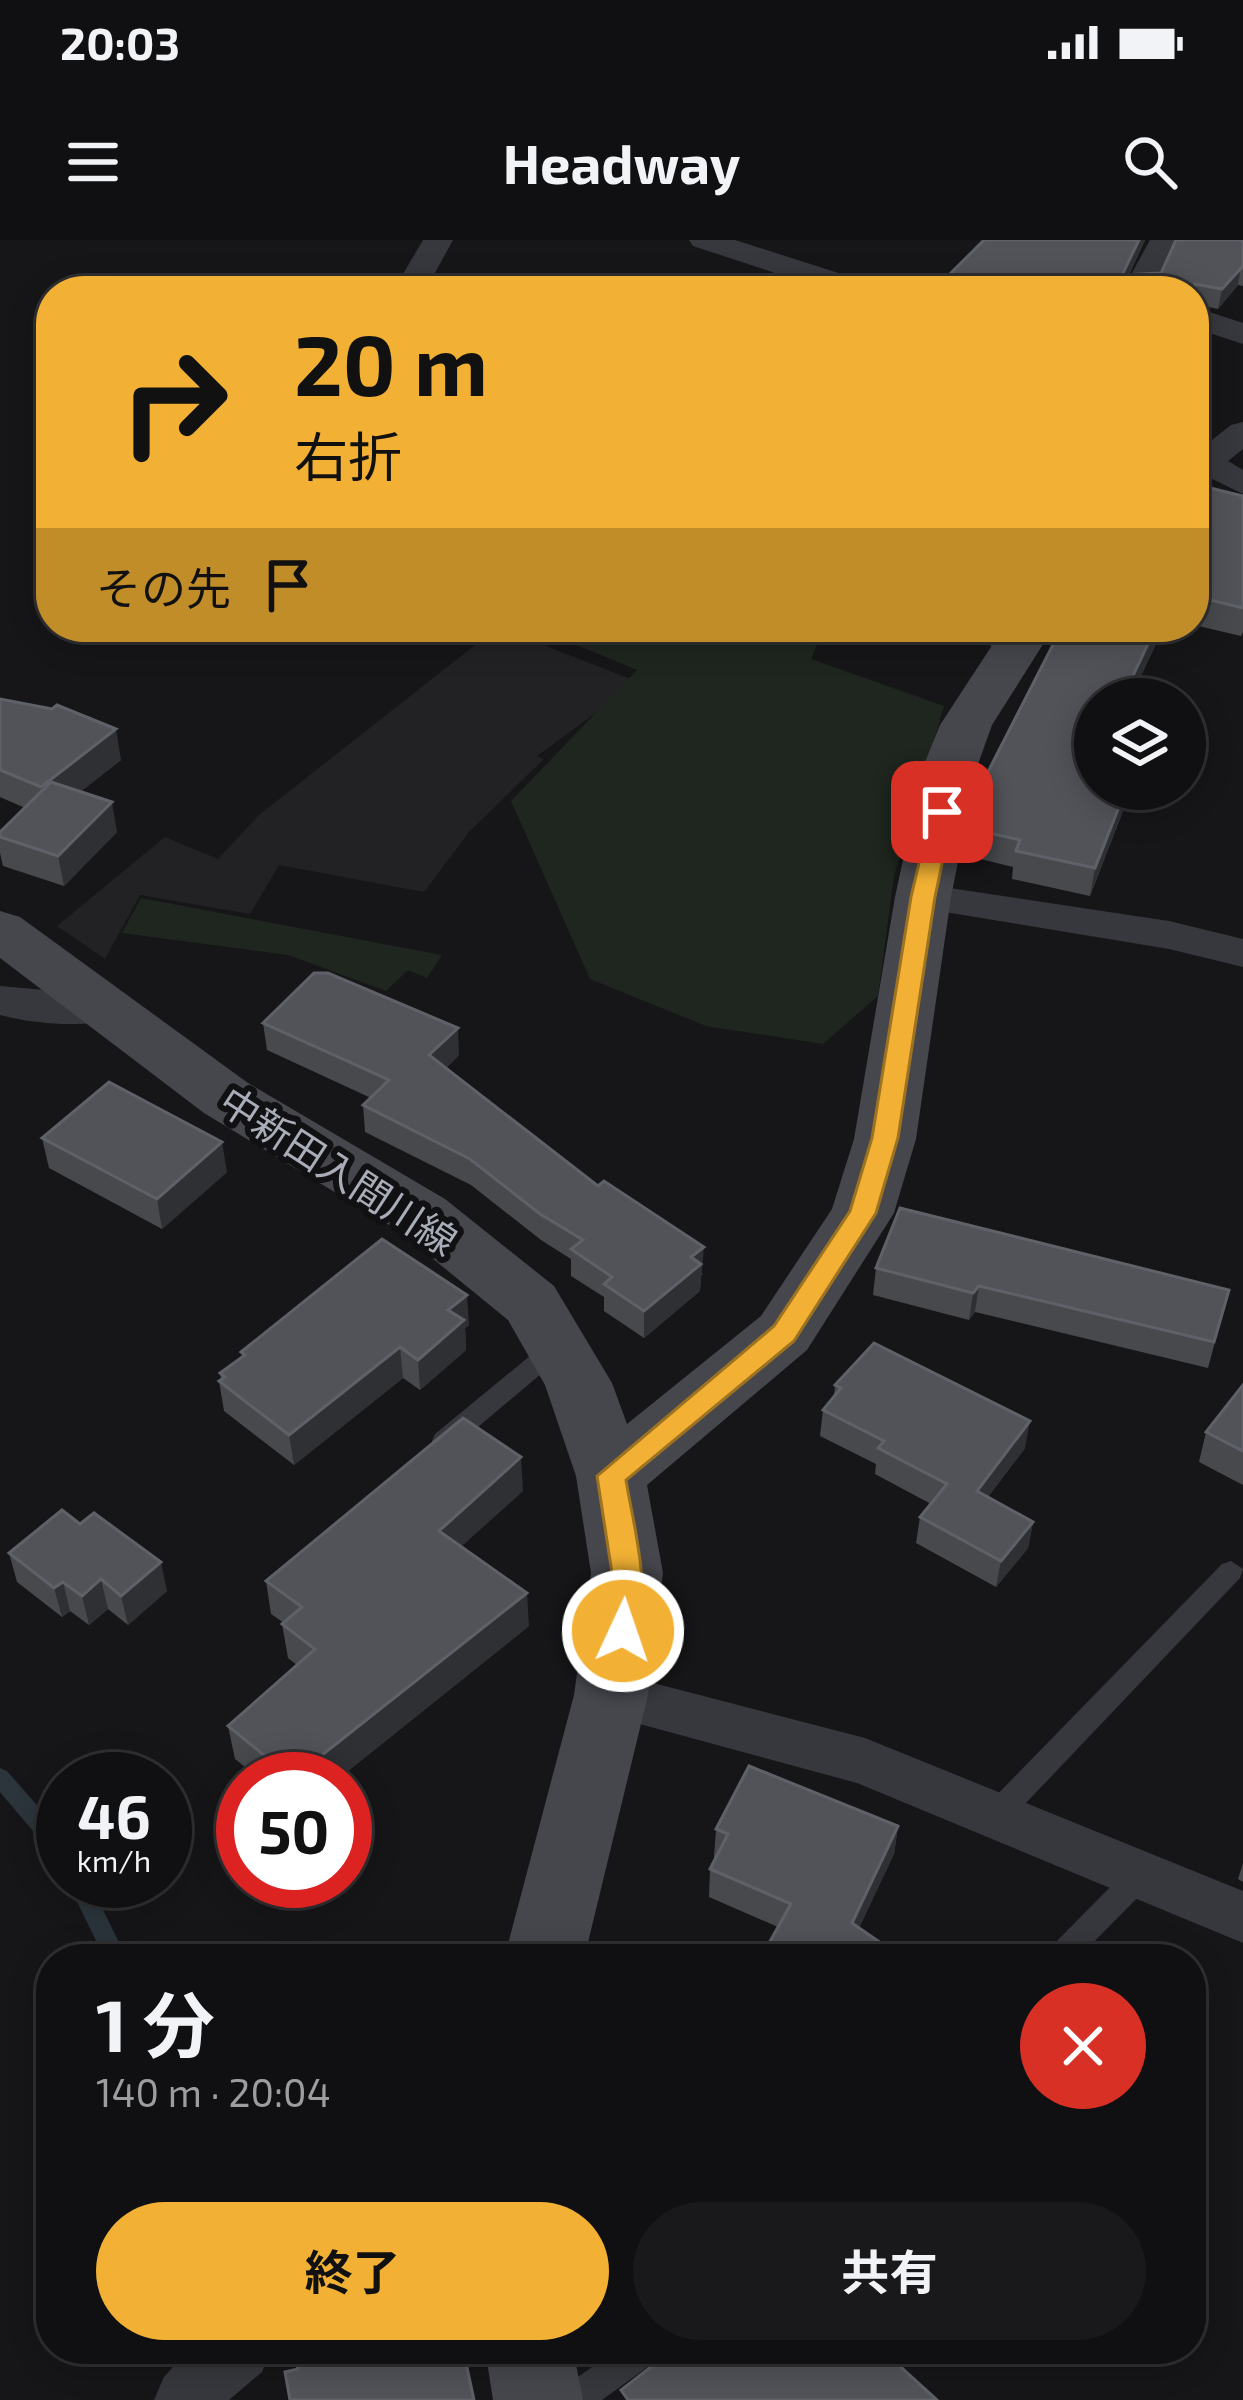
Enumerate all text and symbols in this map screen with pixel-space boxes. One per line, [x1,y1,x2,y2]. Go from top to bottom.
text: 20:03 [60,15,180,69]
icon: menu [60,129,126,195]
icon: search [1117,129,1183,195]
text: Headway [503,130,740,195]
text: 20 m [294,312,488,413]
icon: right [96,324,252,480]
text: 右折 [294,423,402,488]
icon: arrive [255,552,321,618]
text: その先 [96,560,231,614]
map controls [1074,678,1206,810]
button: layers [1074,678,1206,810]
pin [891,761,993,863]
icon: arrive [909,779,975,845]
street label: 中新田入間川線 [212,1076,466,1264]
position arrow [560,1568,686,1694]
speed limit sign: 50 [216,1752,372,1908]
text: 46 [77,1779,151,1851]
text: km/h [77,1842,151,1878]
text: 1 分 [96,1980,215,2066]
button: close [1020,1983,1146,2109]
text: 140 m · 20:04 [96,2068,331,2115]
button: 終了 [96,2202,609,2340]
button: 共有 [633,2202,1146,2340]

